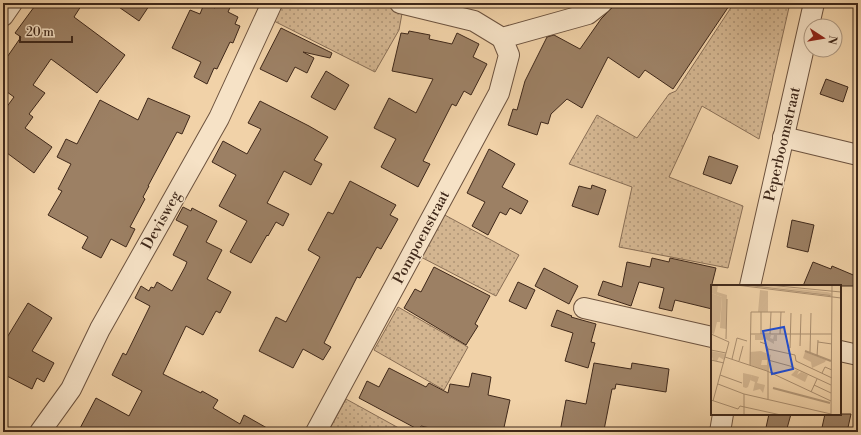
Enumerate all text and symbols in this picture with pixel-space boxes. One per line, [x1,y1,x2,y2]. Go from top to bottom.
scale bar [20,18,72,44]
north arrow [803,18,843,58]
text: 20 m [26,25,54,40]
text: N [824,34,840,46]
street label: Peperboomstraat [760,84,805,203]
street label: Devisweg [138,187,185,253]
street label: Pompoenstraat [389,187,454,287]
inset map [711,285,841,415]

